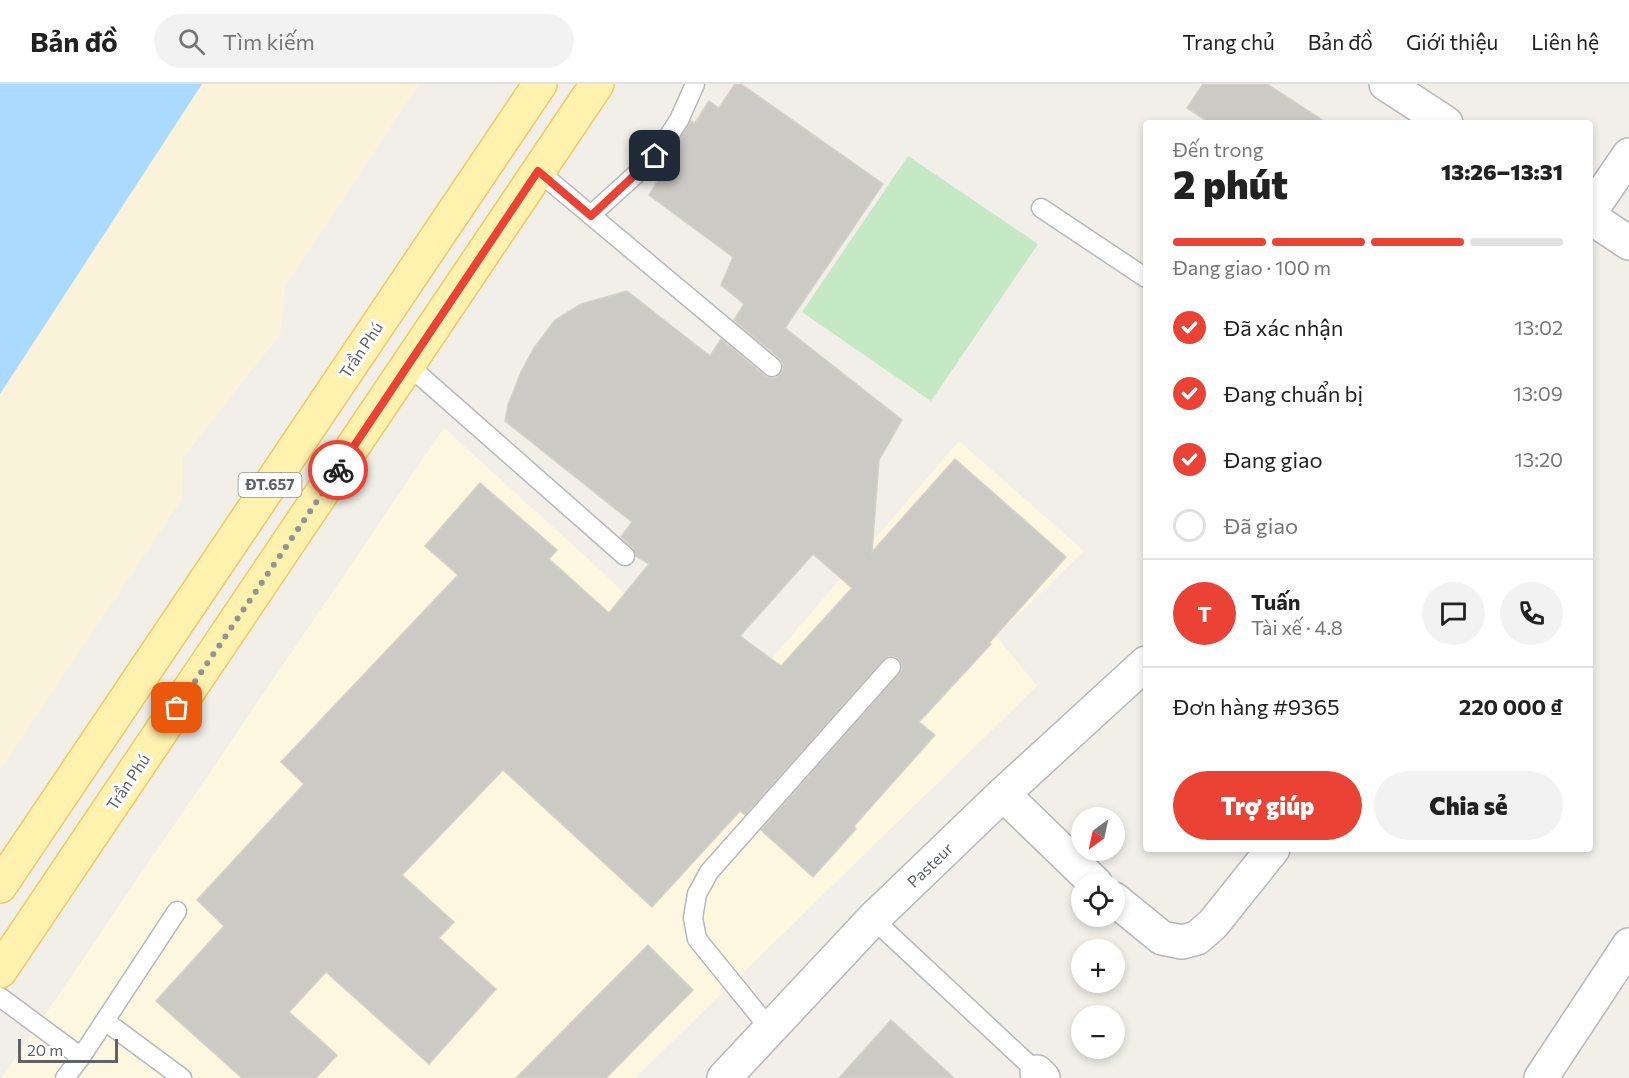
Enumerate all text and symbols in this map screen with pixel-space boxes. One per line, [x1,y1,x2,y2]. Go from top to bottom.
search box [154,14,574,68]
text: Bản đồ [30,24,118,58]
icon: search [175,25,208,58]
text: Tìm kiếm [223,28,315,55]
text: Trang chủ [1182,29,1275,54]
text: Bản đồ [1308,29,1373,54]
text: Giới thiệu [1406,29,1498,54]
text: Liên hệ [1531,29,1599,54]
pin [629,130,680,181]
text: Đến trong [1173,137,1264,161]
icon: home [638,139,671,172]
text: 13:26–13:31 [1441,158,1563,185]
text: 2 phút [1173,159,1288,207]
text: Đang giao · 100 m [1173,255,1331,279]
icon: check [1173,311,1206,344]
text: Đã xác nhận [1224,314,1343,341]
text: 13:02 [1514,315,1563,339]
street label: Trần Phú [335,318,386,381]
icon: check [1173,377,1206,410]
text: Đang chuẩn bị [1224,380,1363,407]
text: 13:09 [1513,381,1563,405]
courier [308,440,368,500]
icon: check [1173,443,1206,476]
text: Đang giao [1224,446,1323,473]
text: 13:20 [1514,447,1563,471]
icon: bike [322,454,355,487]
road number: ĐT.657 [238,473,302,497]
text: Đã giao [1224,512,1298,539]
button: chat [1422,582,1485,645]
button: phone [1500,582,1563,645]
text: Tuấn [1251,588,1301,615]
text: T [1197,600,1212,627]
text: Tài xế · 4.8 [1251,615,1343,639]
pin [151,682,202,733]
icon: bag [160,691,193,724]
text: Đơn hàng #9365 [1173,693,1340,720]
text: 220 000 ₫ [1459,693,1563,720]
street label: Trần Phú [102,750,153,813]
button: Trợ giúp [1173,771,1362,840]
button: Chia sẻ [1374,771,1563,840]
north arrow [1071,807,1125,861]
map controls [1071,807,1125,1059]
street label: Pasteur [903,838,957,891]
button: locate [1071,873,1125,927]
button: + [1071,939,1125,993]
button: − [1071,1005,1125,1059]
scale bar [18,1036,118,1064]
text: 20 m [27,1040,63,1059]

